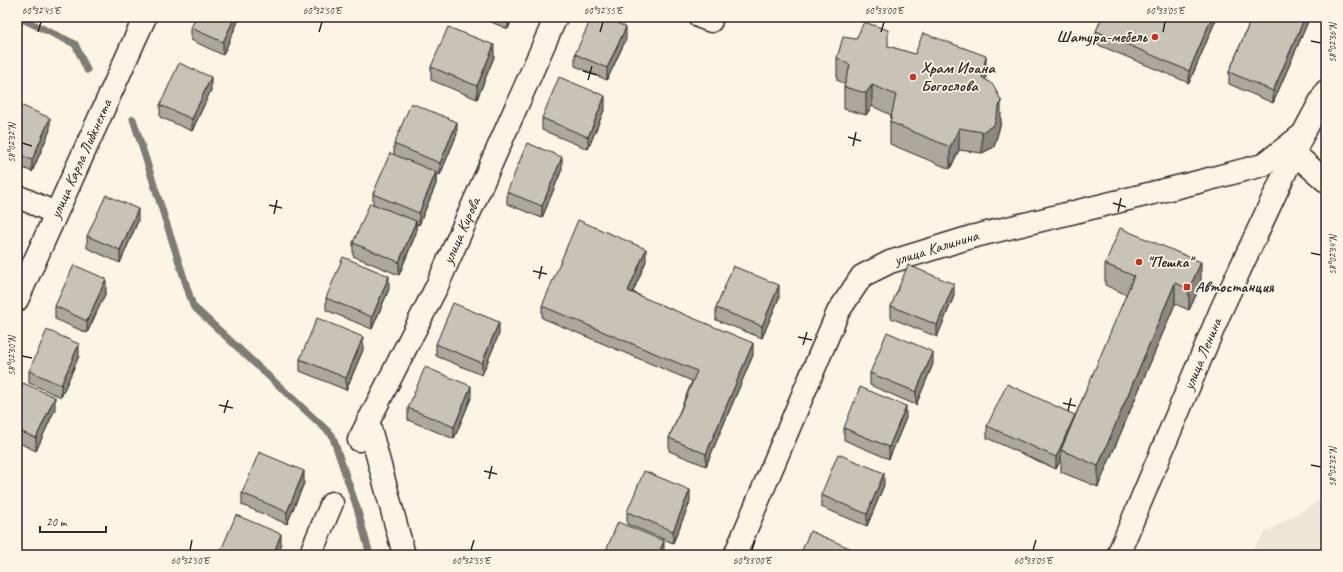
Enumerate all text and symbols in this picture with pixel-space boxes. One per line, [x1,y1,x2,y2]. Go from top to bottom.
text: 60°32'45"E [22,4,62,17]
text: 60°32'50"E [303,4,343,17]
text: 60°32'55"E [584,4,624,17]
text: 60°33'00"E [865,4,905,17]
text: 60°33'05"E [1146,4,1186,17]
text: 58°02'36"N [1326,21,1339,63]
place label: Шатура-мебель [1056,27,1148,47]
marker: Шатура-мебель [1150,32,1160,42]
place label: Храм Иоана Богослова [921,58,997,96]
marker: Храм Иоана Богослова [908,72,918,82]
street label: улица Карла Либкнехта [45,95,117,222]
text: 58°02'32"N [5,121,18,163]
street label: улица Кирова [438,193,485,268]
street label: улица Калинина [891,225,982,270]
text: 58°02'34"N [1326,233,1339,275]
place label: "Пешка" [1147,252,1197,272]
marker: "Пешка" [1134,257,1144,267]
place label: Автостанция [1195,277,1275,297]
marker: Автостанция [1182,282,1192,292]
street label: улица Ленина [1178,314,1227,394]
text: 58°02'30"N [5,334,18,376]
text: 58°02'32"N [1326,445,1339,487]
scale bar [40,508,106,534]
text: 20 m [46,514,68,530]
text: 60°32'50"E [171,554,211,567]
text: 60°32'55"E [452,554,492,567]
text: 60°33'00"E [733,554,773,567]
text: 60°33'05"E [1014,554,1054,567]

